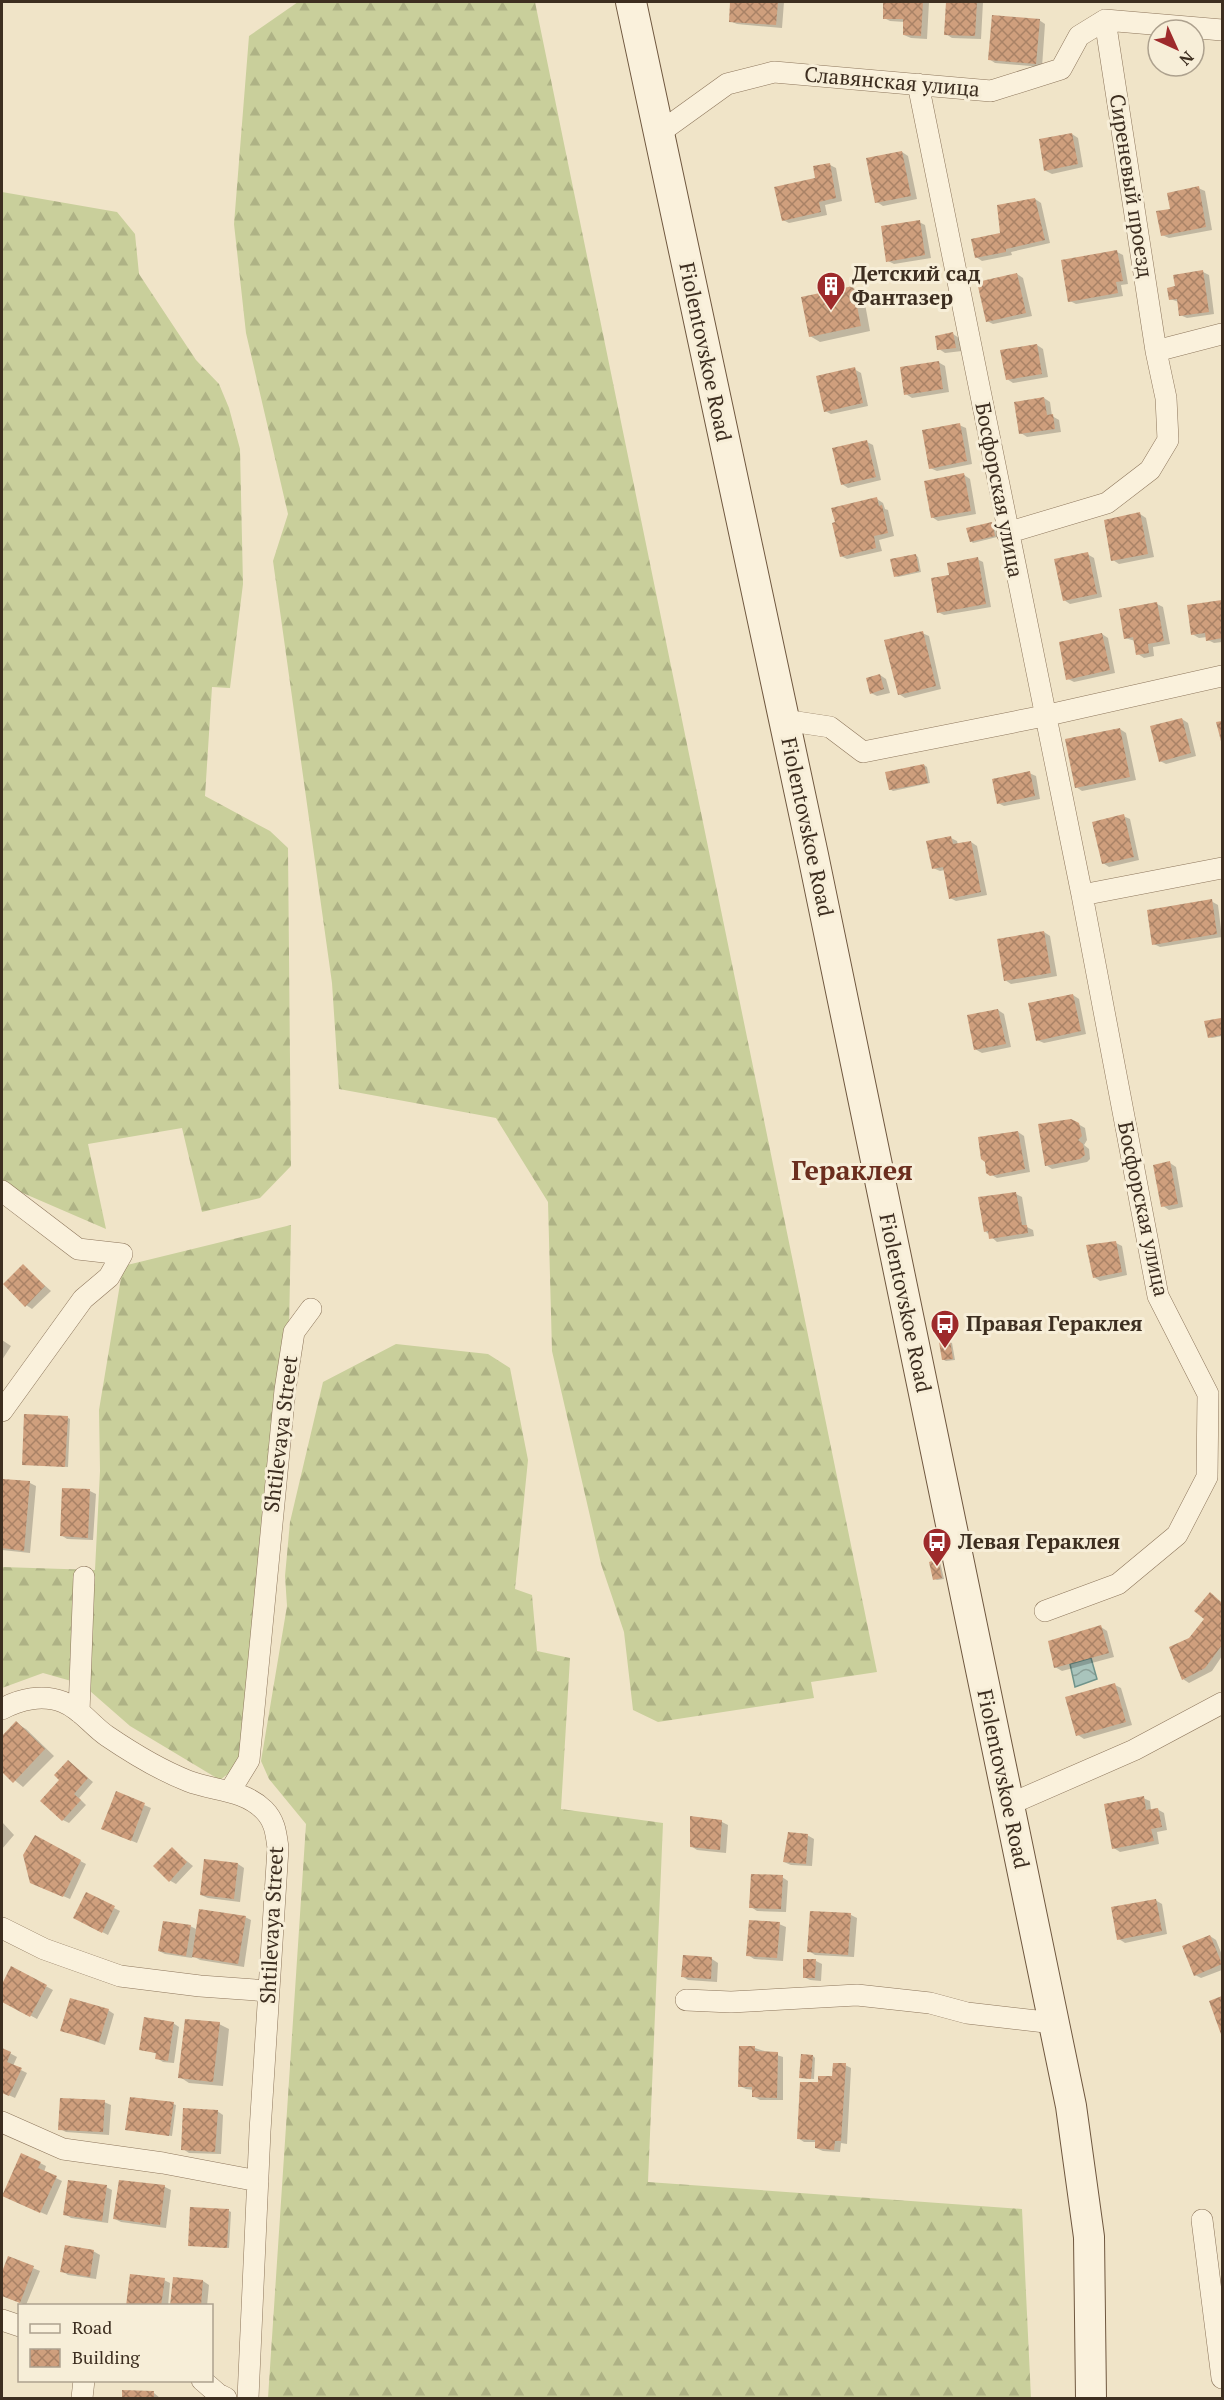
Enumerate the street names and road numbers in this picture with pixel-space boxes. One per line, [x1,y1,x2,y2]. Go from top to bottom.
street label: Славянская улица [803,59,981,103]
street label: Сиреневый проезд [1104,92,1160,280]
street label: Fiolentovskoe Road [673,260,739,444]
street label: Босфорская улица [969,400,1031,580]
street label: Fiolentovskoe Road [775,735,841,919]
street label: Босфорская улица [1112,1119,1176,1299]
street label: Fiolentovskoe Road [873,1211,939,1395]
street label: Shtilevaya Street [256,1354,304,1514]
street label: Fiolentovskoe Road [971,1687,1037,1871]
street label: Shtilevaya Street [253,1845,289,2004]

